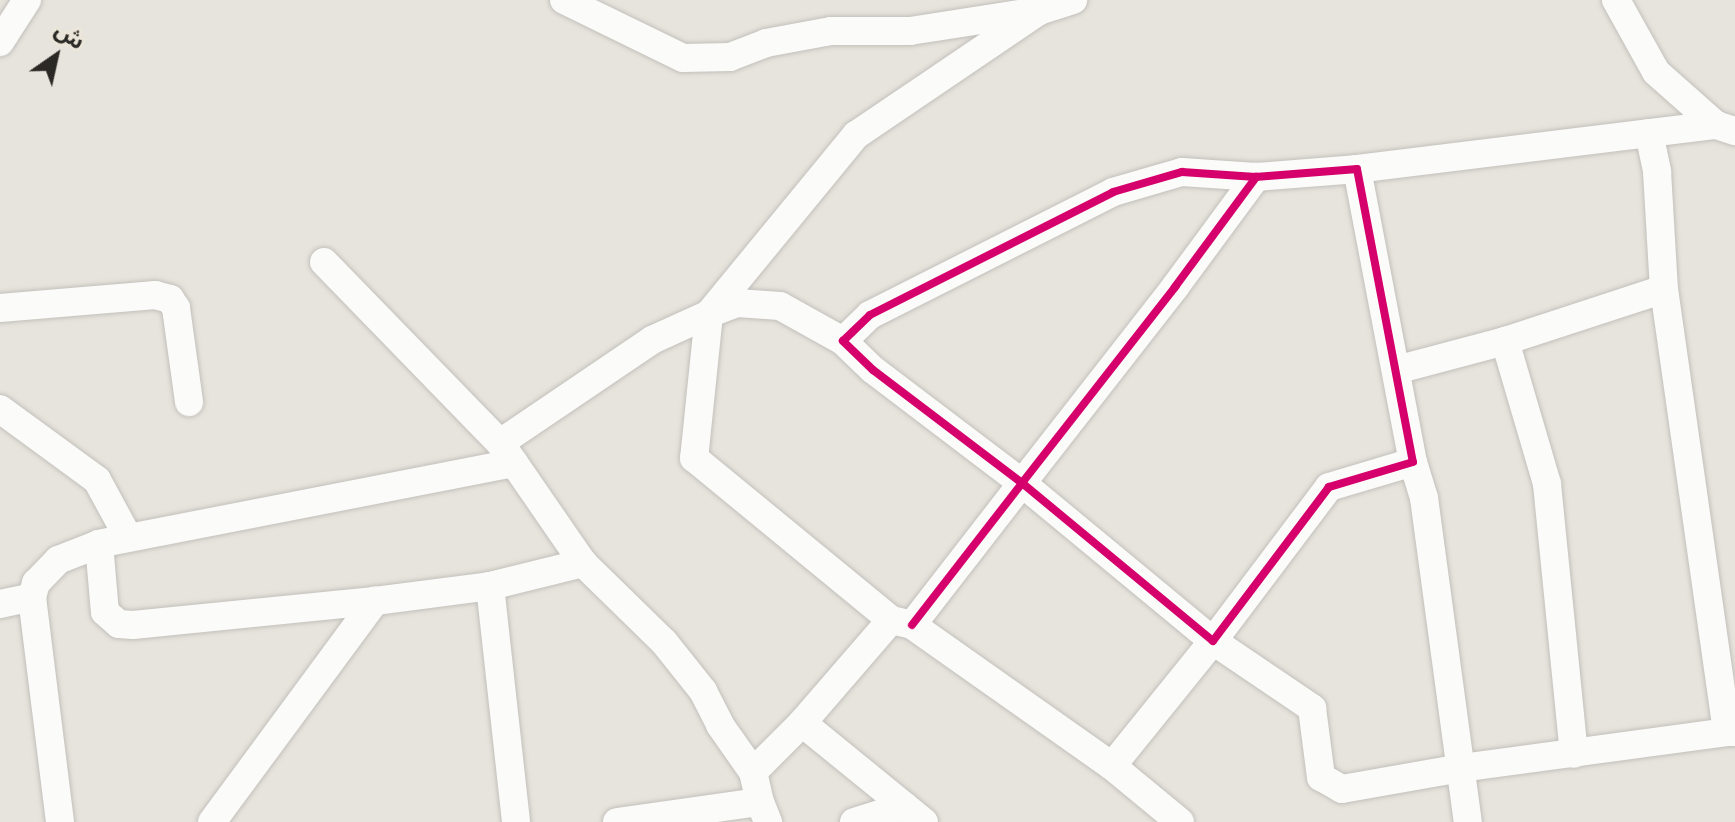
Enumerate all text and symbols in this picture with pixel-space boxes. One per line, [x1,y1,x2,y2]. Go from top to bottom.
text: ش [48,14,91,58]
north arrow [16,16,96,96]

